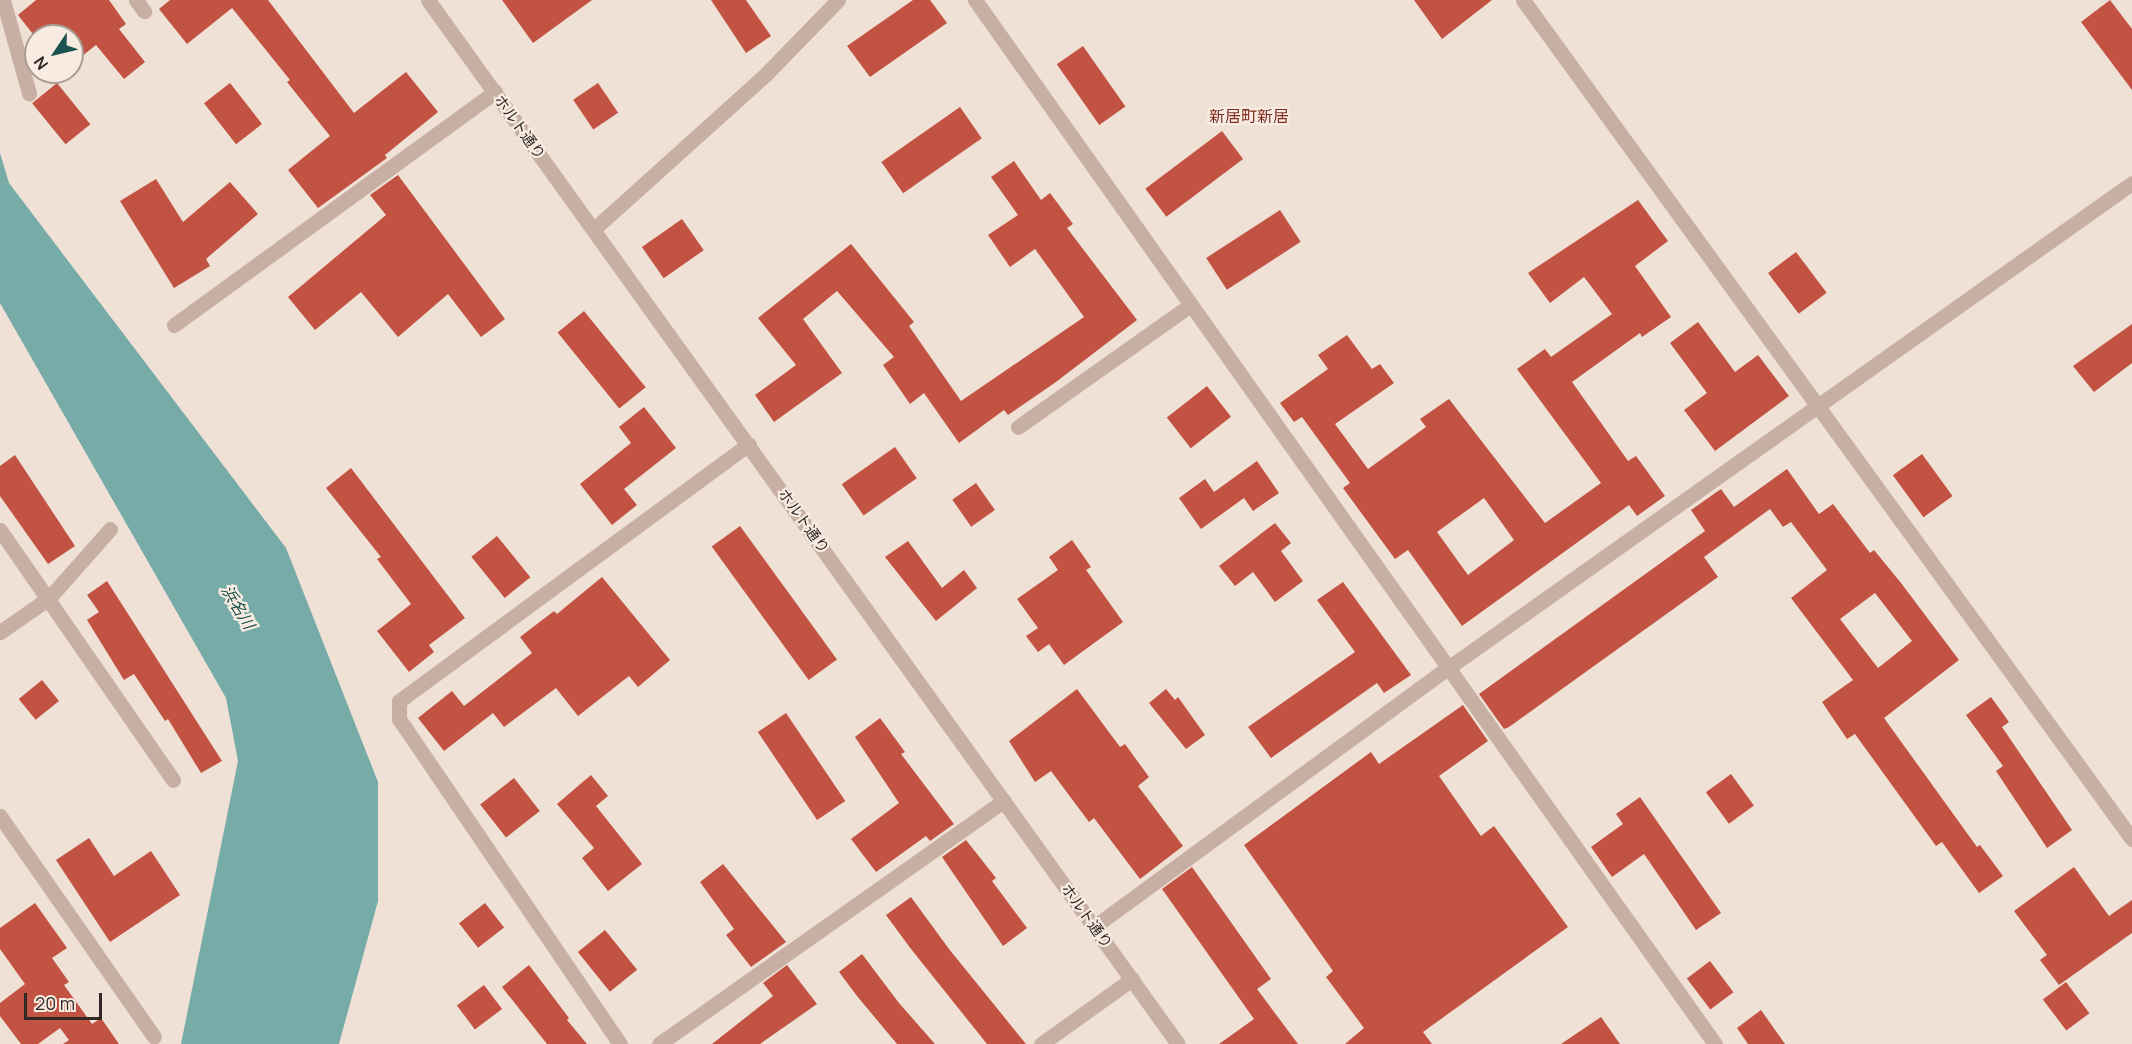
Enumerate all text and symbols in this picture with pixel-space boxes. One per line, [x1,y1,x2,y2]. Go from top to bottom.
north arrow [24,24,84,84]
text: N [29,52,53,74]
street label: ホルト通り [491,91,549,163]
district label: 新居町新居 [1209,106,1289,126]
street label: ホルト通り [775,485,833,557]
water label: 浜名川 [217,581,259,633]
street label: ホルト通り [1058,880,1116,952]
scale bar [27,981,105,1019]
text: 20 m [35,991,75,1015]

